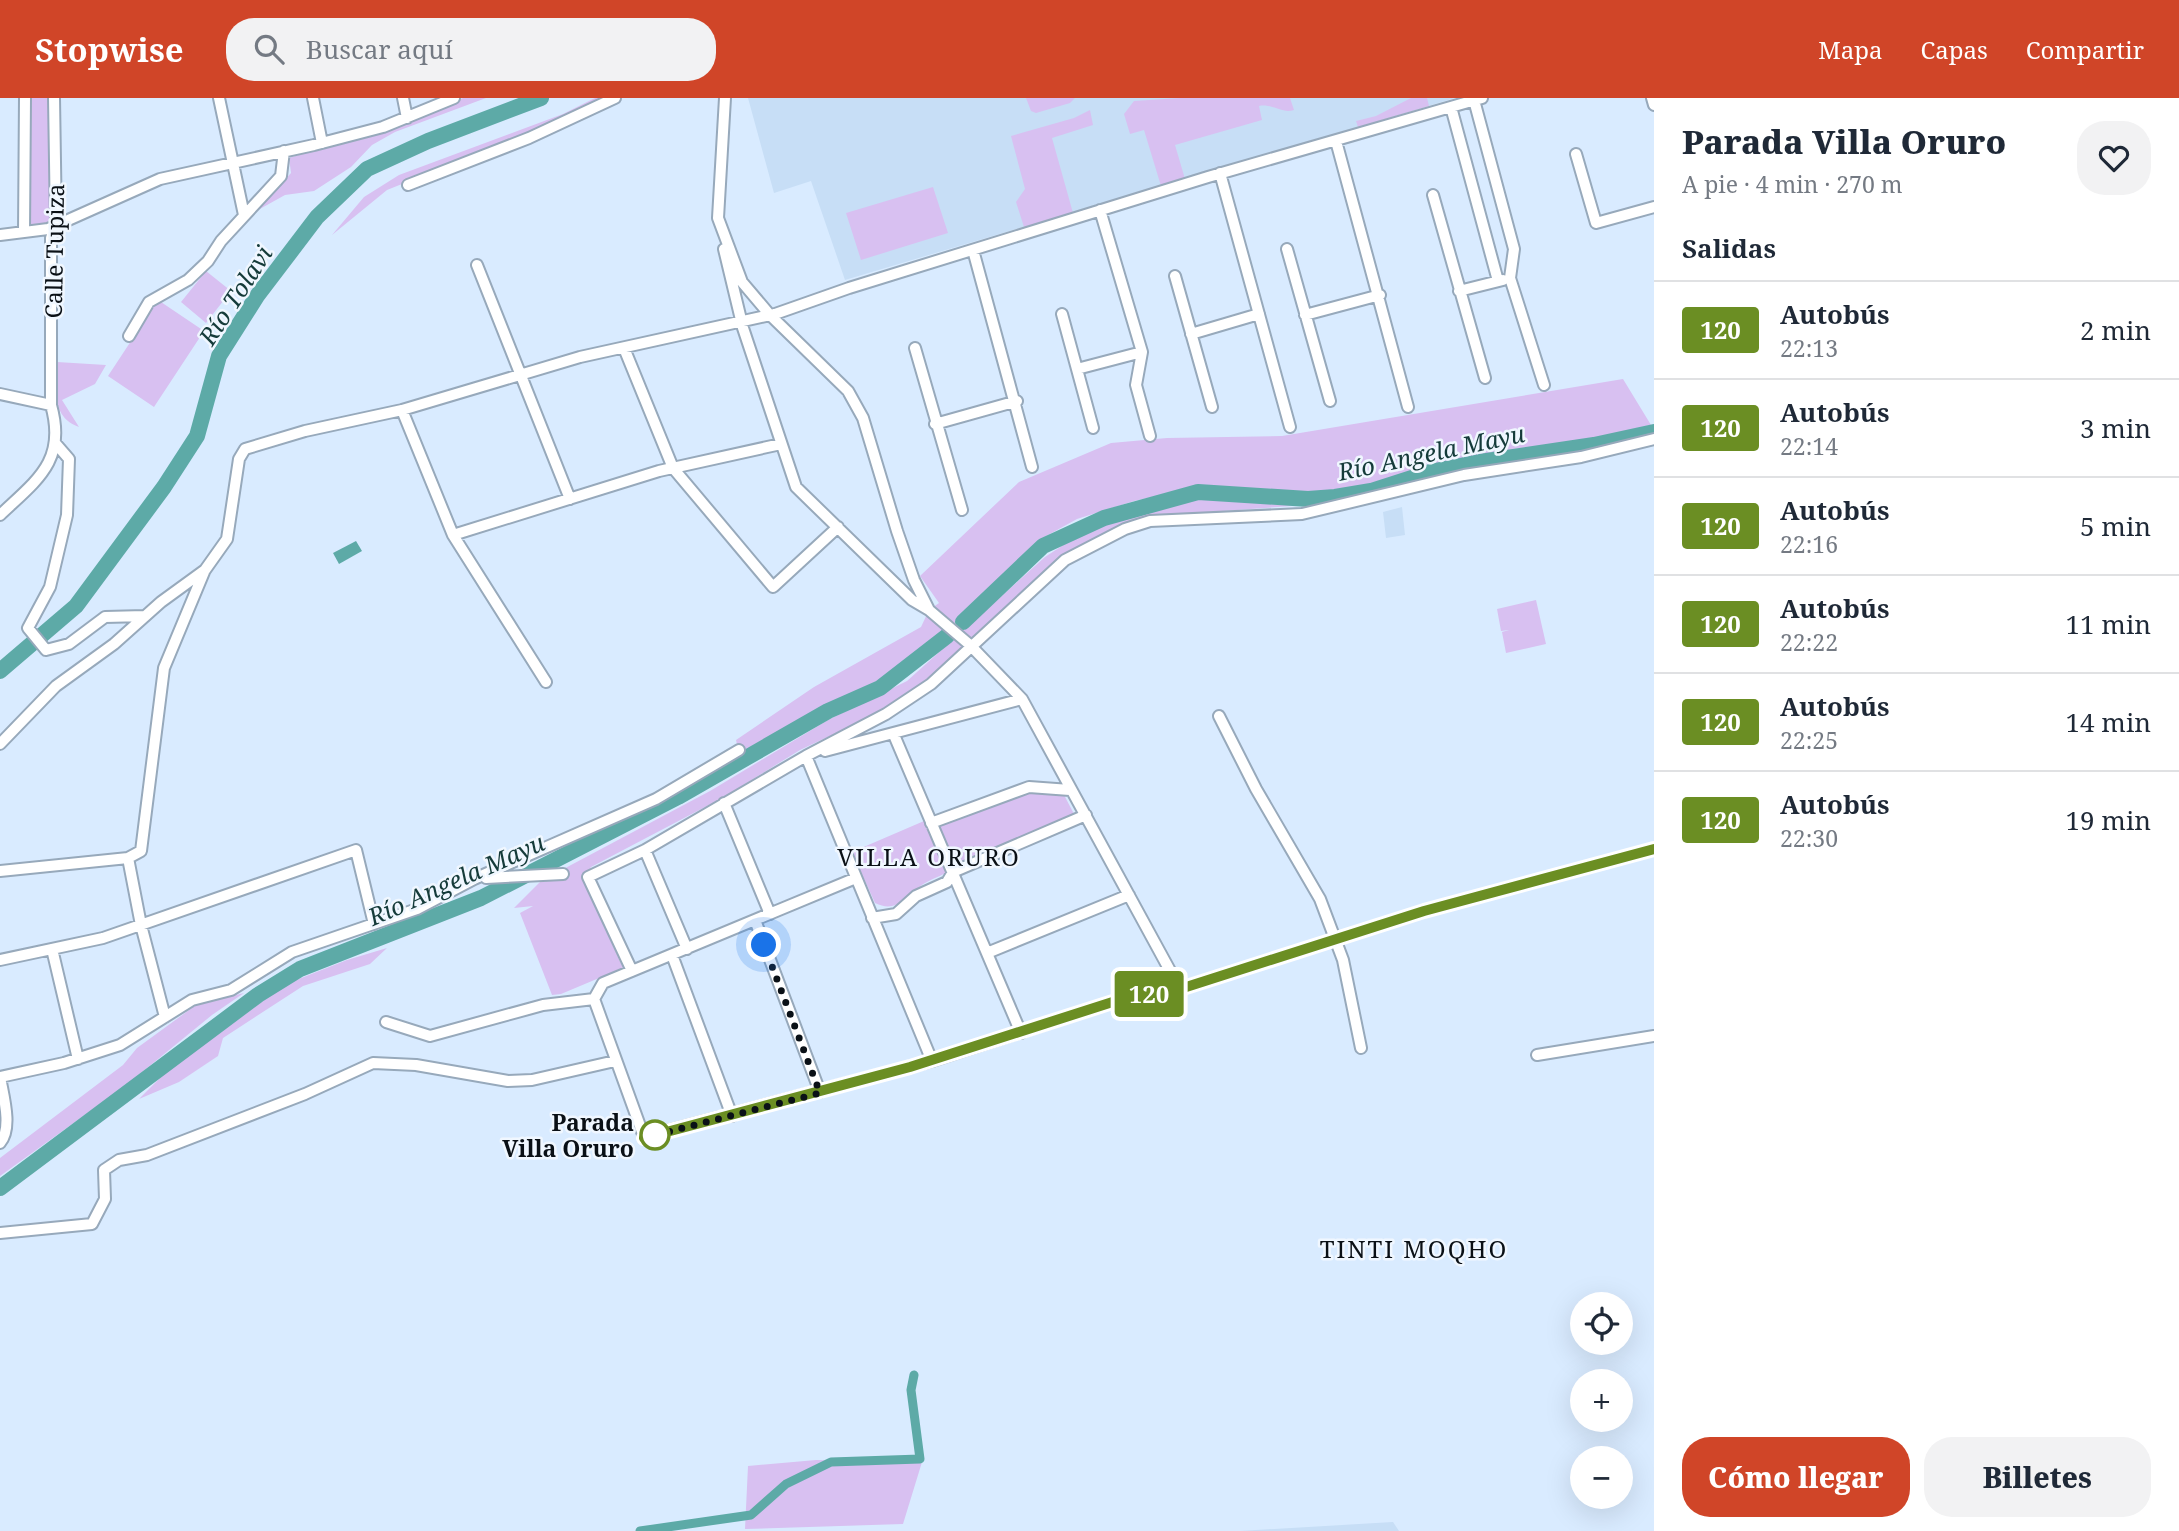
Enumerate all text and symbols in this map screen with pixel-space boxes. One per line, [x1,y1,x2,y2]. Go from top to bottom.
search box [226,18,716,81]
text: Stopwise [35,27,184,72]
icon: search [250,30,288,68]
text: Buscar aquí [306,31,453,67]
text: Mapa [1818,33,1882,66]
text: Capas [1920,33,1988,66]
text: Compartir [2026,33,2144,66]
text: Parada Villa Oruro [1682,119,2006,164]
button: heart [2077,121,2151,195]
text: A pie · 4 min · 270 m [1682,168,1902,200]
street label: Calle Tupiza [37,183,71,319]
text: Salidas [1682,230,1776,266]
water label: Río Tolavi [190,239,279,352]
text: Autobús [1780,296,1890,332]
text: 2 min [2080,312,2151,348]
text: 120 [1700,313,1741,346]
text: 22:13 [1780,332,1838,364]
text: Autobús [1780,394,1890,430]
text: 3 min [2080,410,2151,446]
text: 120 [1700,411,1741,444]
water label: Río Angela Mayu [1334,416,1527,488]
text: 22:14 [1780,430,1838,462]
text: Autobús [1780,492,1890,528]
text: 5 min [2080,508,2151,544]
text: 120 [1700,509,1741,542]
text: 22:16 [1780,528,1838,560]
text: Autobús [1780,590,1890,626]
text: 11 min [2066,606,2151,642]
text: 120 [1700,607,1741,640]
text: 22:22 [1780,626,1838,658]
text: Autobús [1780,688,1890,724]
text: 14 min [2066,704,2151,740]
text: 120 [1700,705,1741,738]
text: 22:25 [1780,724,1838,756]
text: Autobús [1780,786,1890,822]
text: 19 min [2066,802,2151,838]
text: 120 [1700,803,1741,836]
text: 22:30 [1780,822,1838,854]
water label: Río Angela Mayu [362,825,550,933]
district label: VILLA ORURO [837,840,1021,873]
your location [746,927,781,962]
line badge: 120 [1109,971,1189,1017]
text: 120 [1129,977,1169,1010]
place label: Parada Villa Oruro [502,1106,634,1164]
marker: Parada Villa Oruro [640,1120,670,1150]
district label: TINTI MOQHO [1320,1232,1508,1265]
map controls [1570,1292,1633,1509]
button: locate [1570,1292,1633,1355]
button: + [1570,1369,1633,1432]
button: Cómo llegar [1682,1437,1910,1517]
button: Billetes [1924,1437,2151,1517]
button: − [1570,1446,1633,1509]

